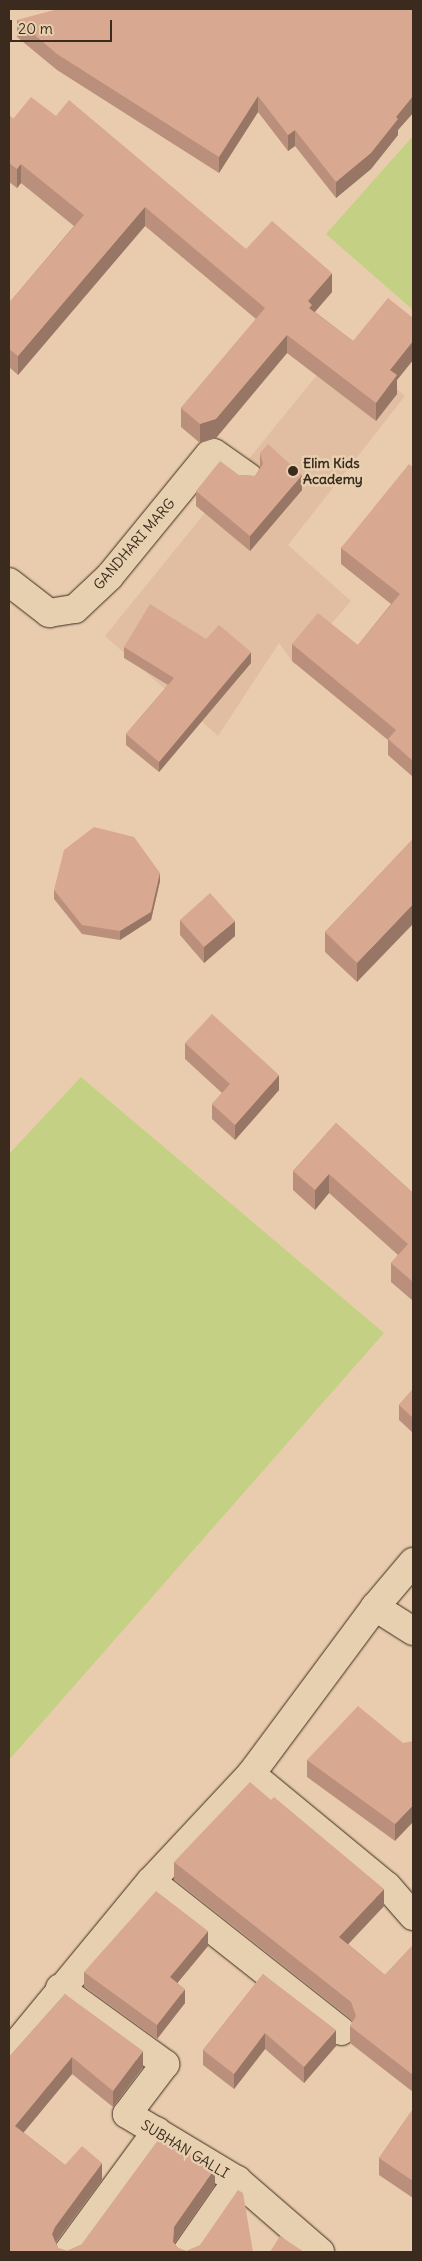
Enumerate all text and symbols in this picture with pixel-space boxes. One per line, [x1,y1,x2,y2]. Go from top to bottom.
scale bar [12,10,115,42]
text: 20 m [18,19,53,38]
place label: Elim Kids Academy [303,455,363,488]
marker: Elim Kids Academy [287,465,299,477]
street label: GANDHARI MARG [90,495,178,593]
street label: SUBHAN GALLI [138,2116,232,2182]

